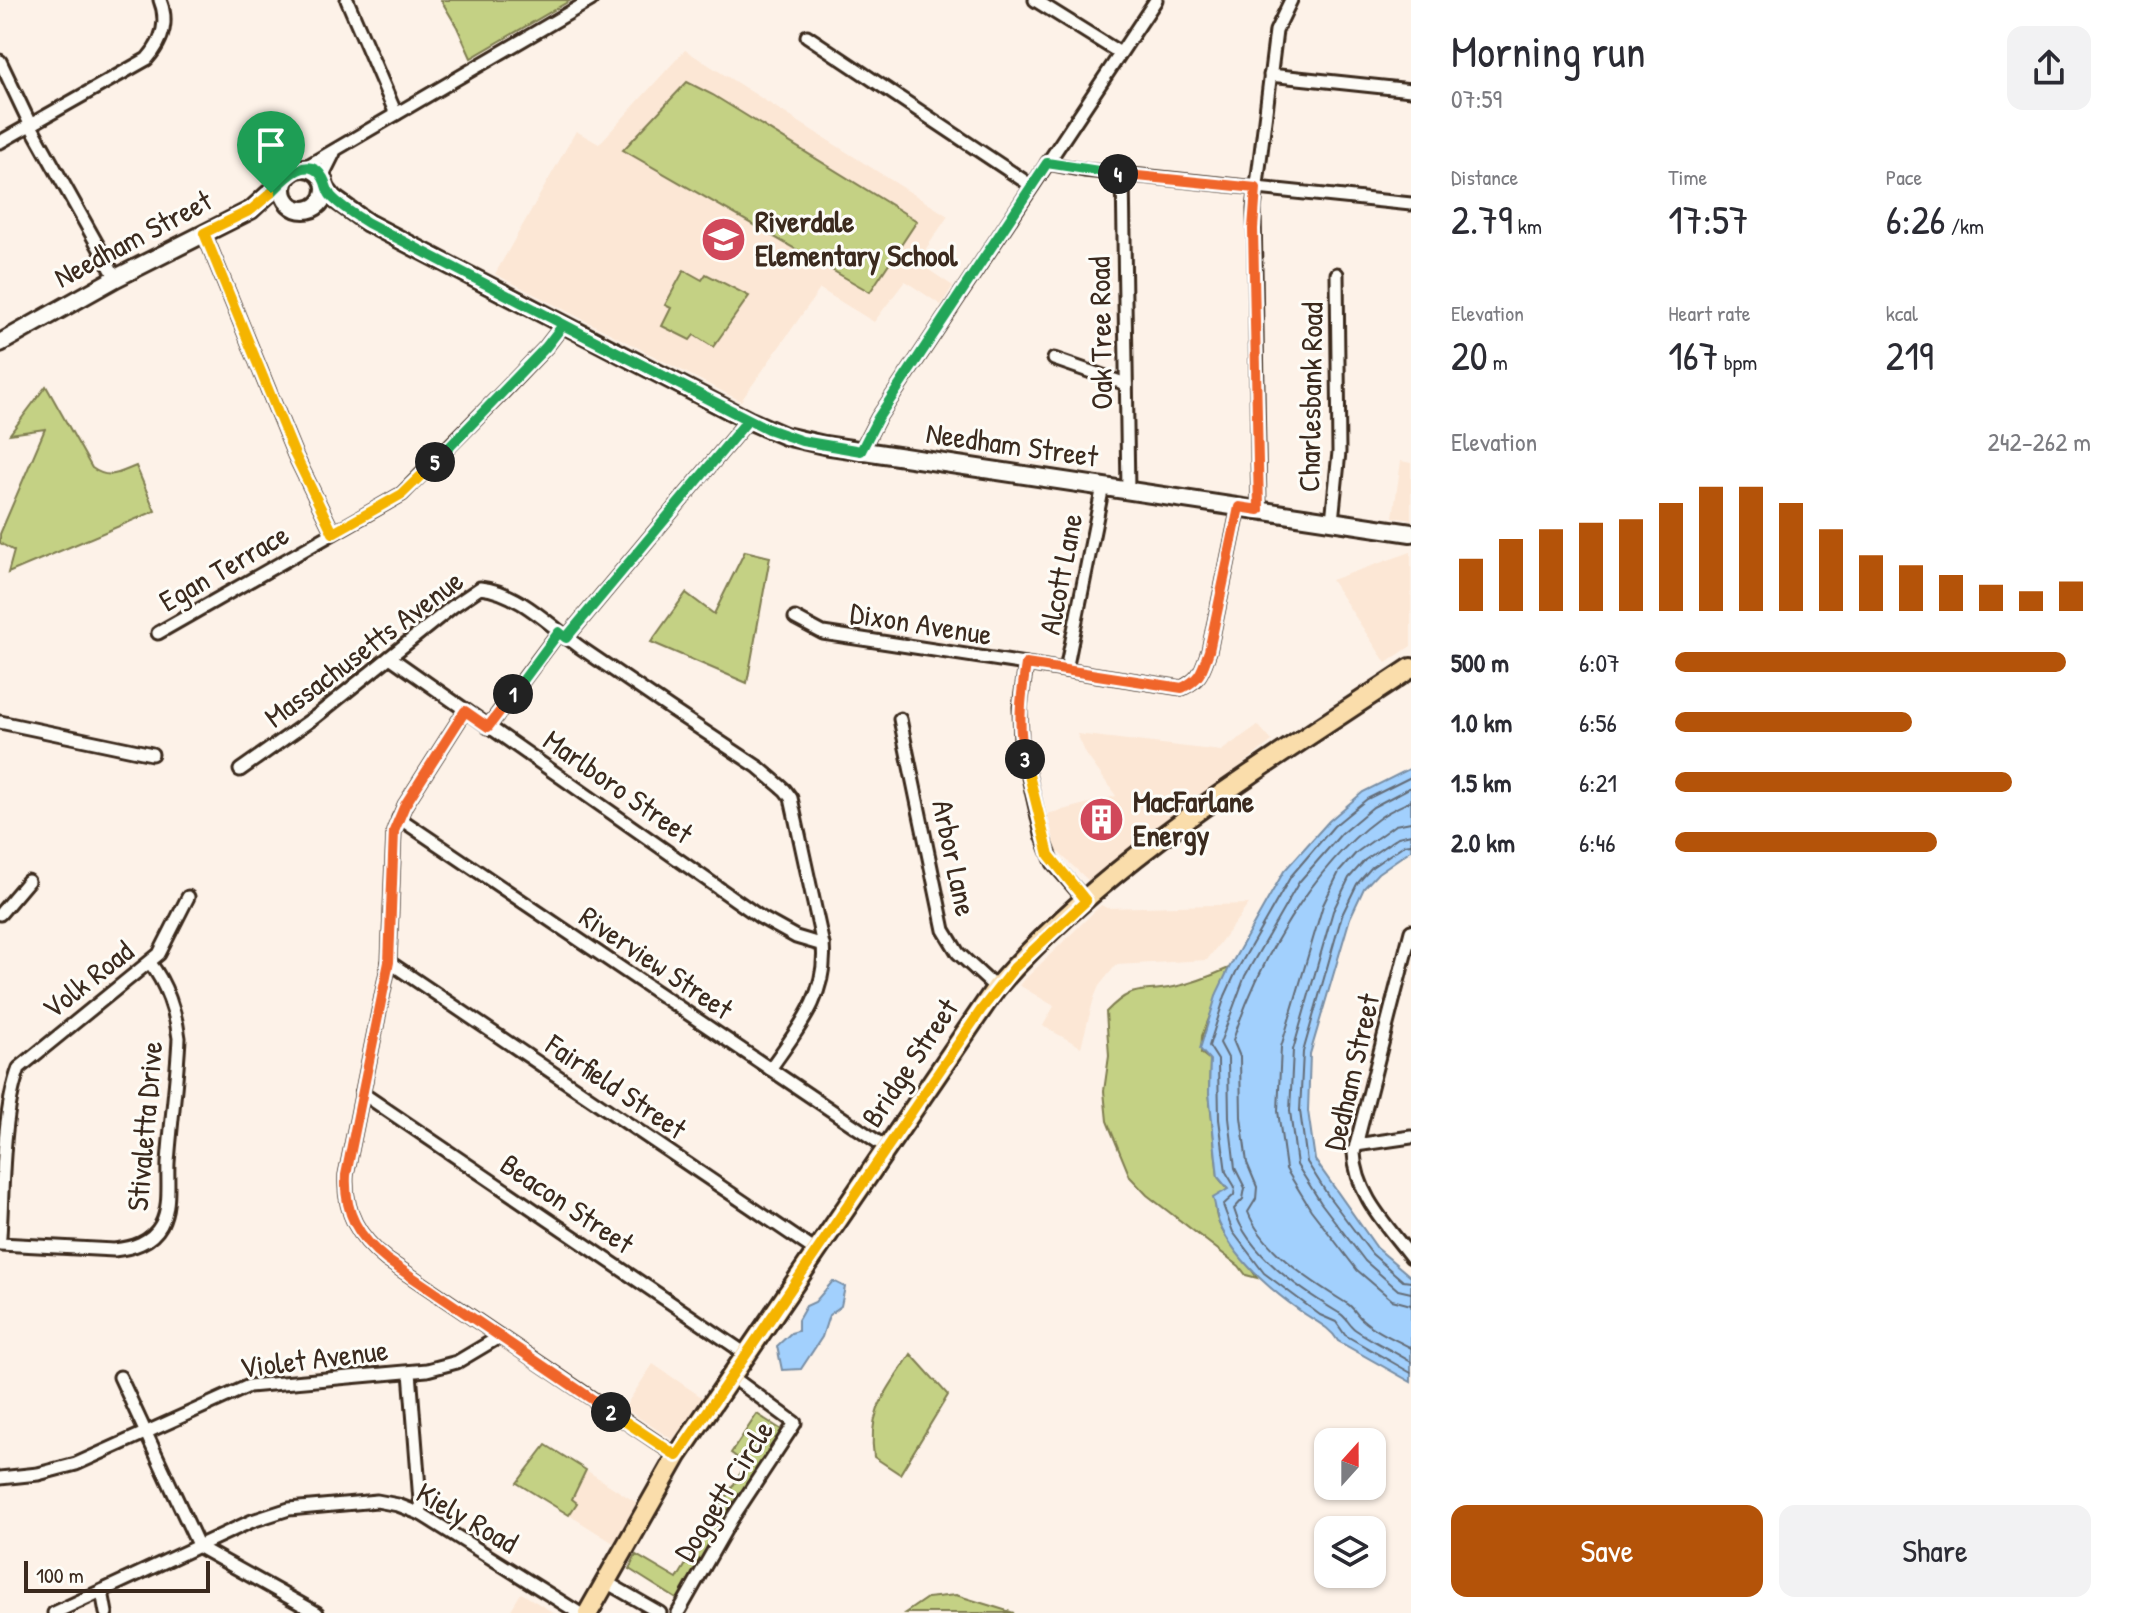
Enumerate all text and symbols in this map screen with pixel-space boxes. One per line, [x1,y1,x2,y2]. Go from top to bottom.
text: Morning run [1451,21,1646,81]
button: share [2007,26,2091,110]
text: 07:59 [1451,81,1502,116]
pin [237,111,305,193]
icon: arrive [249,123,293,167]
pin: 4 [1098,154,1138,194]
text: 4 [1114,159,1122,189]
text: Distance [1451,162,1518,192]
text: Time [1668,162,1707,192]
text: Pace [1886,162,1922,192]
street label: Needham Street [47,180,219,296]
text: 2.79 [1451,192,1513,246]
text: 17:57 [1668,192,1749,246]
text: 6:26 [1886,192,1946,246]
place label: Riverdale Elementary School [755,201,958,276]
text: km [1513,211,1542,241]
text: /km [1946,211,1984,241]
school or university icon: Riverdale Elementary School [700,215,748,263]
street label: Oak Tree Road [1079,256,1121,410]
text: Elevation [1451,298,1524,328]
text: Heart rate [1668,298,1751,328]
text: kcal [1886,298,1918,328]
street label: Charlesbank Road [1288,301,1332,492]
text: 20 [1451,328,1488,382]
text: 167 [1668,328,1719,382]
text: 219 [1886,328,1934,382]
text: m [1488,347,1508,377]
text: bpm [1719,347,1757,377]
street label: Needham Street [924,412,1101,476]
text: Elevation [1451,424,1537,459]
text: 242–262 m [1988,424,2091,459]
pin: 5 [415,442,455,482]
text: 5 [430,447,440,477]
street label: Alcott Lane [1029,510,1091,638]
street label: Egan Terrace [151,514,296,620]
street label: Massachusetts Avenue [256,560,471,736]
street label: Dixon Avenue [847,592,995,654]
text: 500 m [1451,645,1509,680]
text: 6:07 [1579,645,1620,680]
pin: 1 [493,674,533,714]
text: 1 [509,679,517,709]
text: 1.0 km [1451,705,1512,740]
text: 6:56 [1579,705,1617,740]
street label: Marlboro Street [536,720,702,853]
pin: 3 [1005,739,1045,779]
text: 3 [1020,744,1030,774]
text: 1.5 km [1451,765,1511,800]
text: 6:21 [1579,765,1617,800]
place label: MacFarlane Energy [1133,781,1254,856]
building icon: MacFarlane Energy [1078,795,1126,843]
street label: Arbor Lane [923,796,987,919]
text: 2.0 km [1451,825,1515,860]
text: 6:46 [1579,825,1616,860]
street label: Riverview Street [572,896,742,1029]
street label: Volk Road [34,931,141,1027]
street label: Dedham Street [1314,989,1389,1154]
street label: Bridge Street [851,990,967,1135]
street label: Fairfield Street [538,1024,695,1148]
street label: Stivaletta Drive [117,1039,171,1212]
street label: Beacon Street [493,1144,643,1263]
street label: Violet Avenue [238,1329,390,1387]
pin: 2 [591,1392,631,1432]
text: 2 [606,1397,616,1427]
street label: Doggett Circle [664,1412,782,1568]
north arrow [1314,1428,1386,1500]
map controls [1314,1428,1386,1588]
street label: Kiely Road [409,1472,526,1562]
button: Save [1451,1505,1763,1597]
button: Share [1779,1505,2091,1597]
button: layers [1314,1516,1386,1588]
scale bar [24,1557,210,1593]
text: 100 m [36,1560,84,1590]

